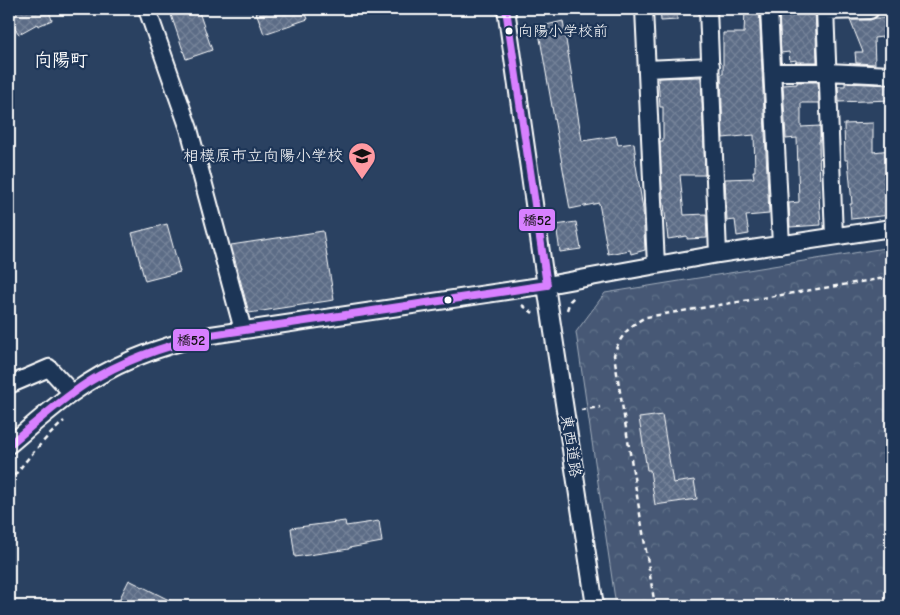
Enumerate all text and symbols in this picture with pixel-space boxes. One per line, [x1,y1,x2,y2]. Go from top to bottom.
place label: 向陽小学校前 [518,22,608,40]
marker: 向陽小学校前 [504,26,514,36]
district label: 向陽町 [34,50,88,71]
school or university icon: 相模原市立向陽小学校 [347,141,377,180]
place label: 相模原市立向陽小学校 [183,147,343,165]
line badge: 橋52 [518,208,556,232]
text: 橋52 [523,212,551,229]
unlabelled marker [443,295,453,305]
line badge: 橋52 [172,328,210,352]
text: 橋52 [177,332,205,349]
street label: 東西道路 [557,413,585,479]

